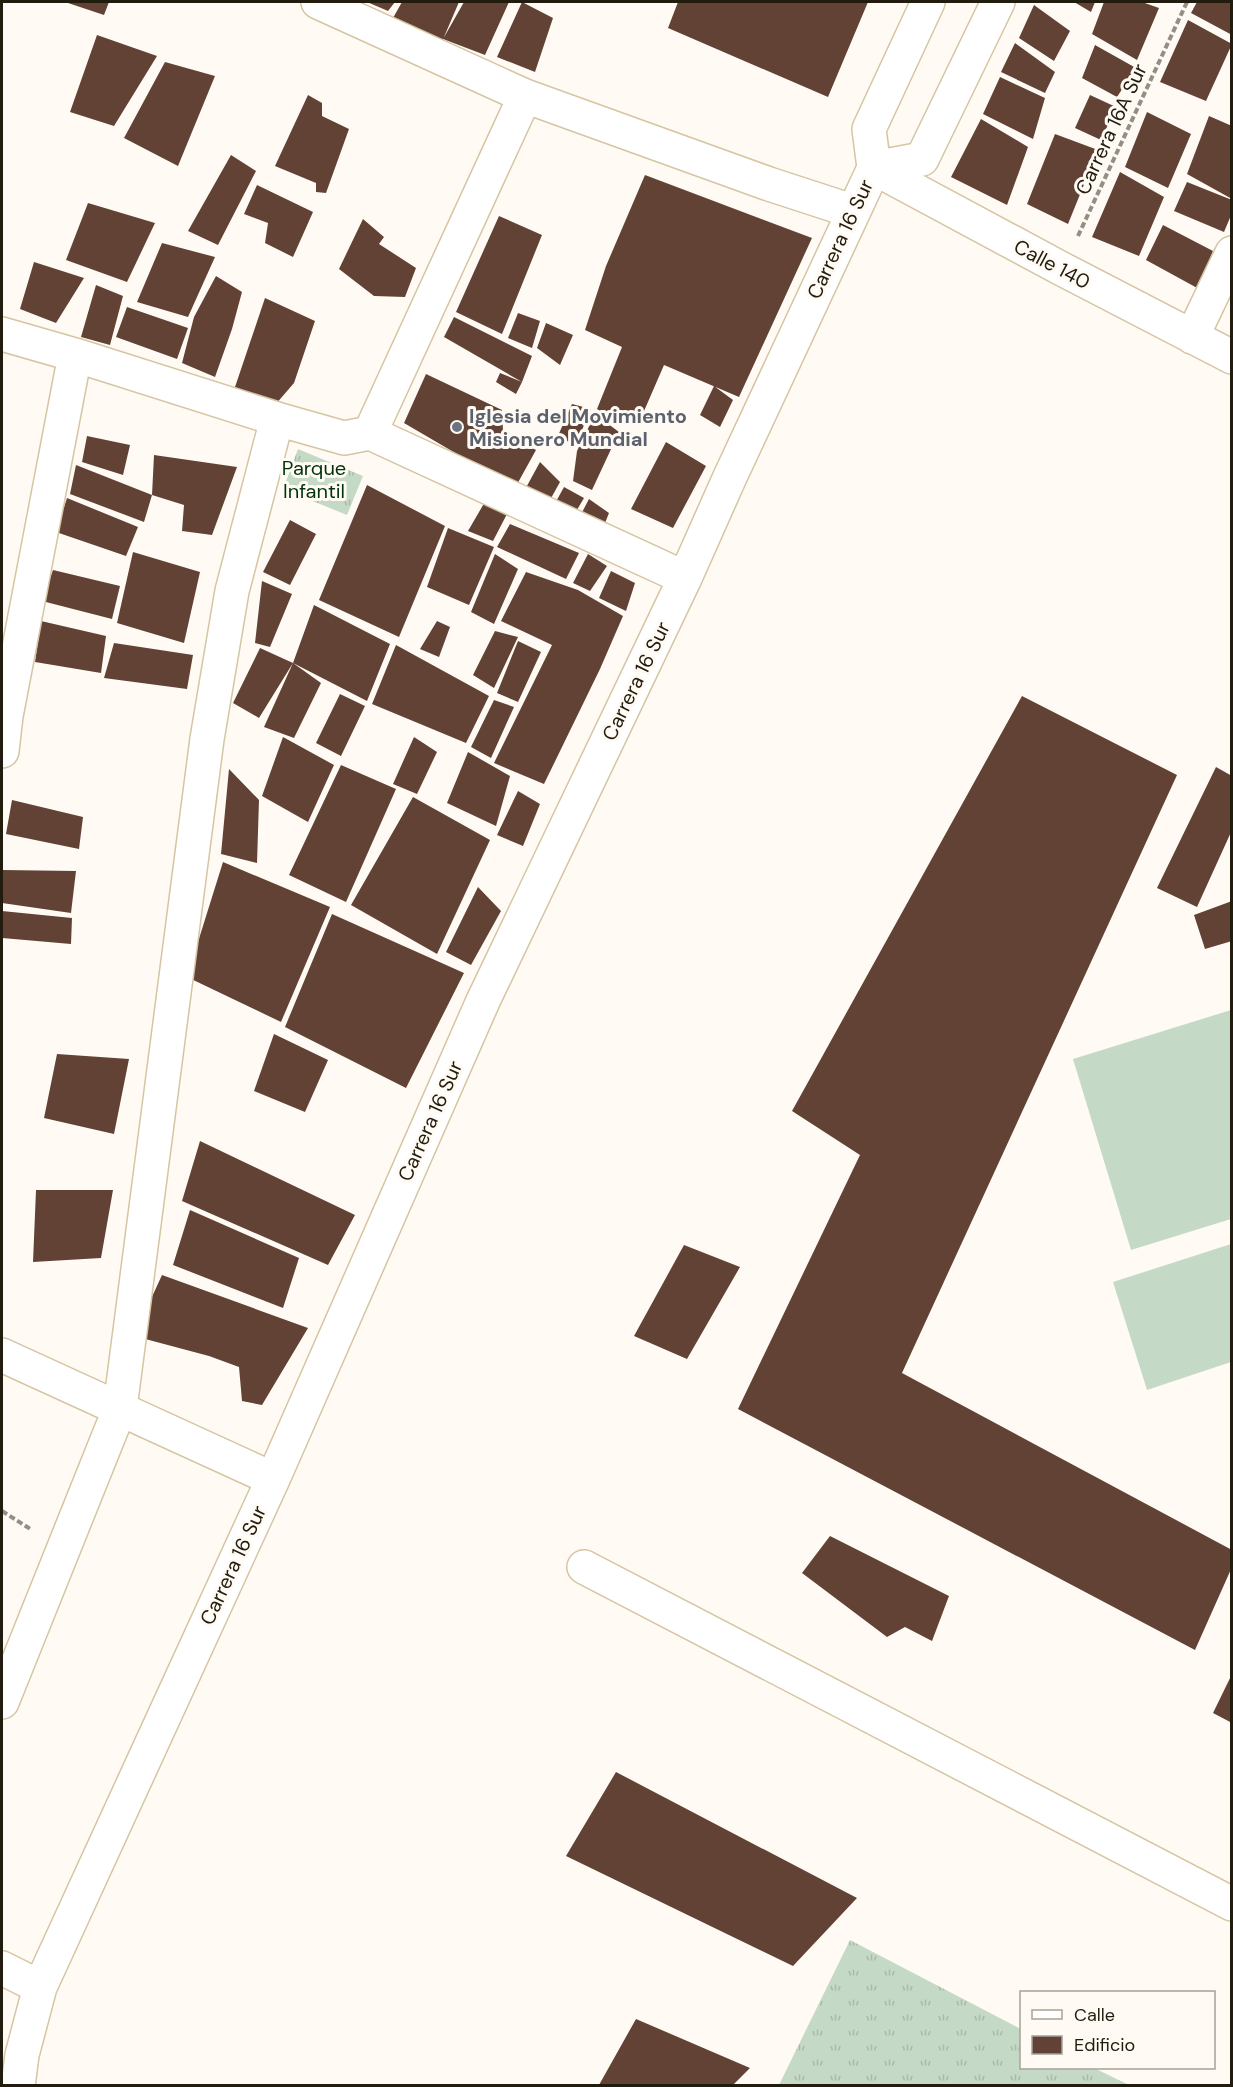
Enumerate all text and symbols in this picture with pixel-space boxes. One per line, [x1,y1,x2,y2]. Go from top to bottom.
street label: Carrera 16A Sur [1069,59,1153,199]
street label: Carrera 16 Sur [801,175,879,303]
street label: Calle 140 [1009,233,1095,295]
place label: Iglesia del Movimiento Misionero Mundial [469,403,687,452]
marker: Iglesia del Movimiento Misionero Mundial [450,420,464,434]
park label: Parque Infantil [282,455,346,504]
street label: Carrera 16 Sur [596,617,676,745]
street label: Carrera 16 Sur [392,1057,468,1185]
street label: Carrera 16 Sur [194,1501,272,1629]
legend [1020,1991,1215,2069]
text: Calle [1074,2003,1115,2027]
text: Edificio [1074,2033,1135,2057]

